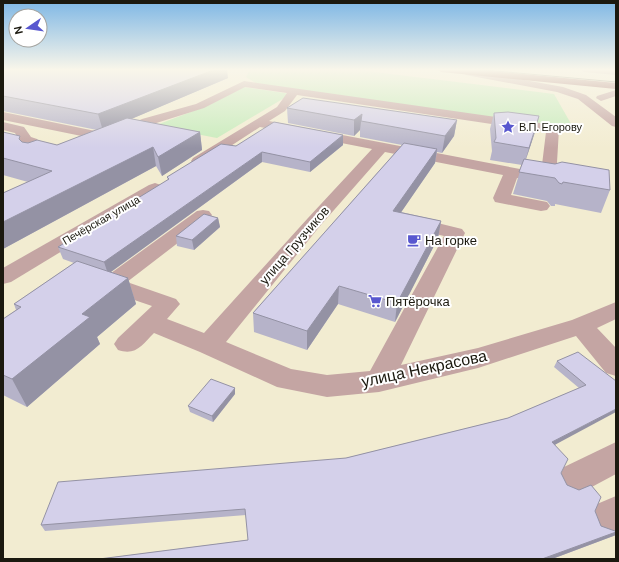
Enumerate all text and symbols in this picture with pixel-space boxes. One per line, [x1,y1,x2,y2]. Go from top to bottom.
north arrow [8,8,48,48]
text: N [11,25,26,36]
place icon: В.П. Егорову [500,119,516,135]
place label: В.П. Егорову [519,120,583,134]
street label: Печёрская улица [60,192,143,248]
street label: улица Грузчиков [256,202,333,288]
cafe icon: На горке [406,232,422,248]
place label: На горке [425,232,477,249]
supermarket icon: Пятёрочка [367,293,383,309]
place label: Пятёрочка [386,293,450,310]
street label: улица Некрасова [359,345,489,392]

